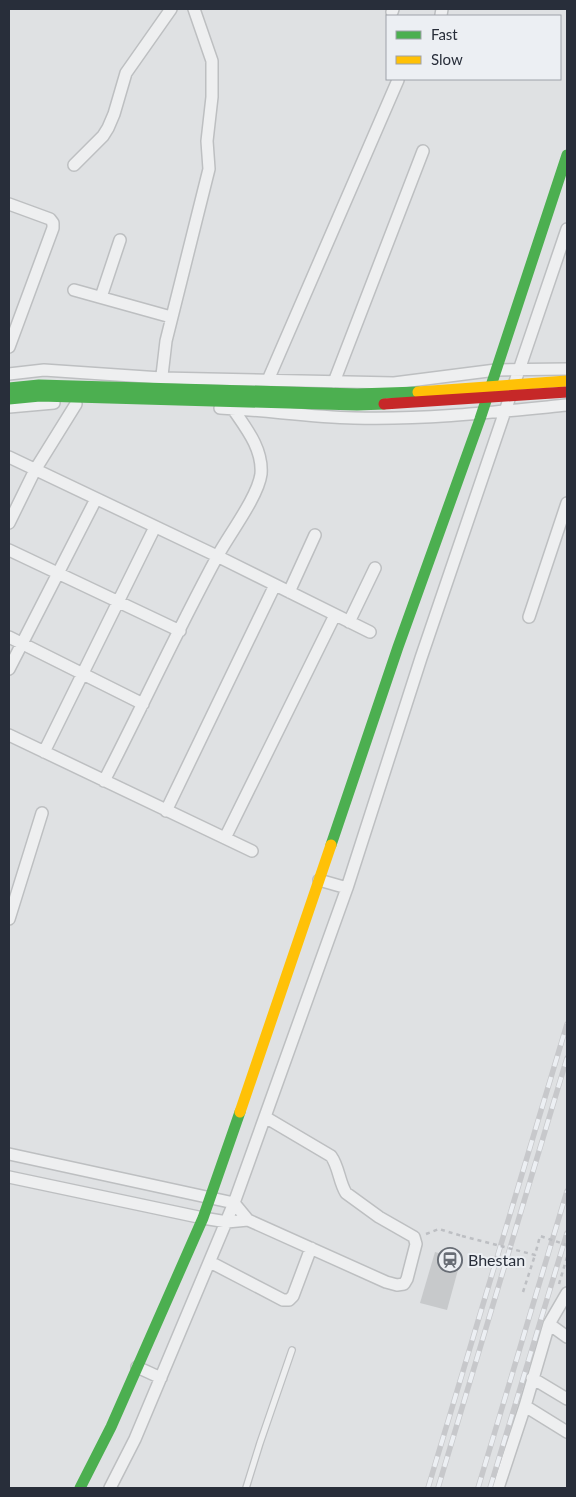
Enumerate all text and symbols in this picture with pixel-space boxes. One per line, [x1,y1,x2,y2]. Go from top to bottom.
legend [386,15,561,80]
text: Fast [431,25,458,43]
text: Slow [431,50,463,68]
station icon: Bhestan [437,1247,463,1273]
place label: Bhestan [468,1250,525,1269]

